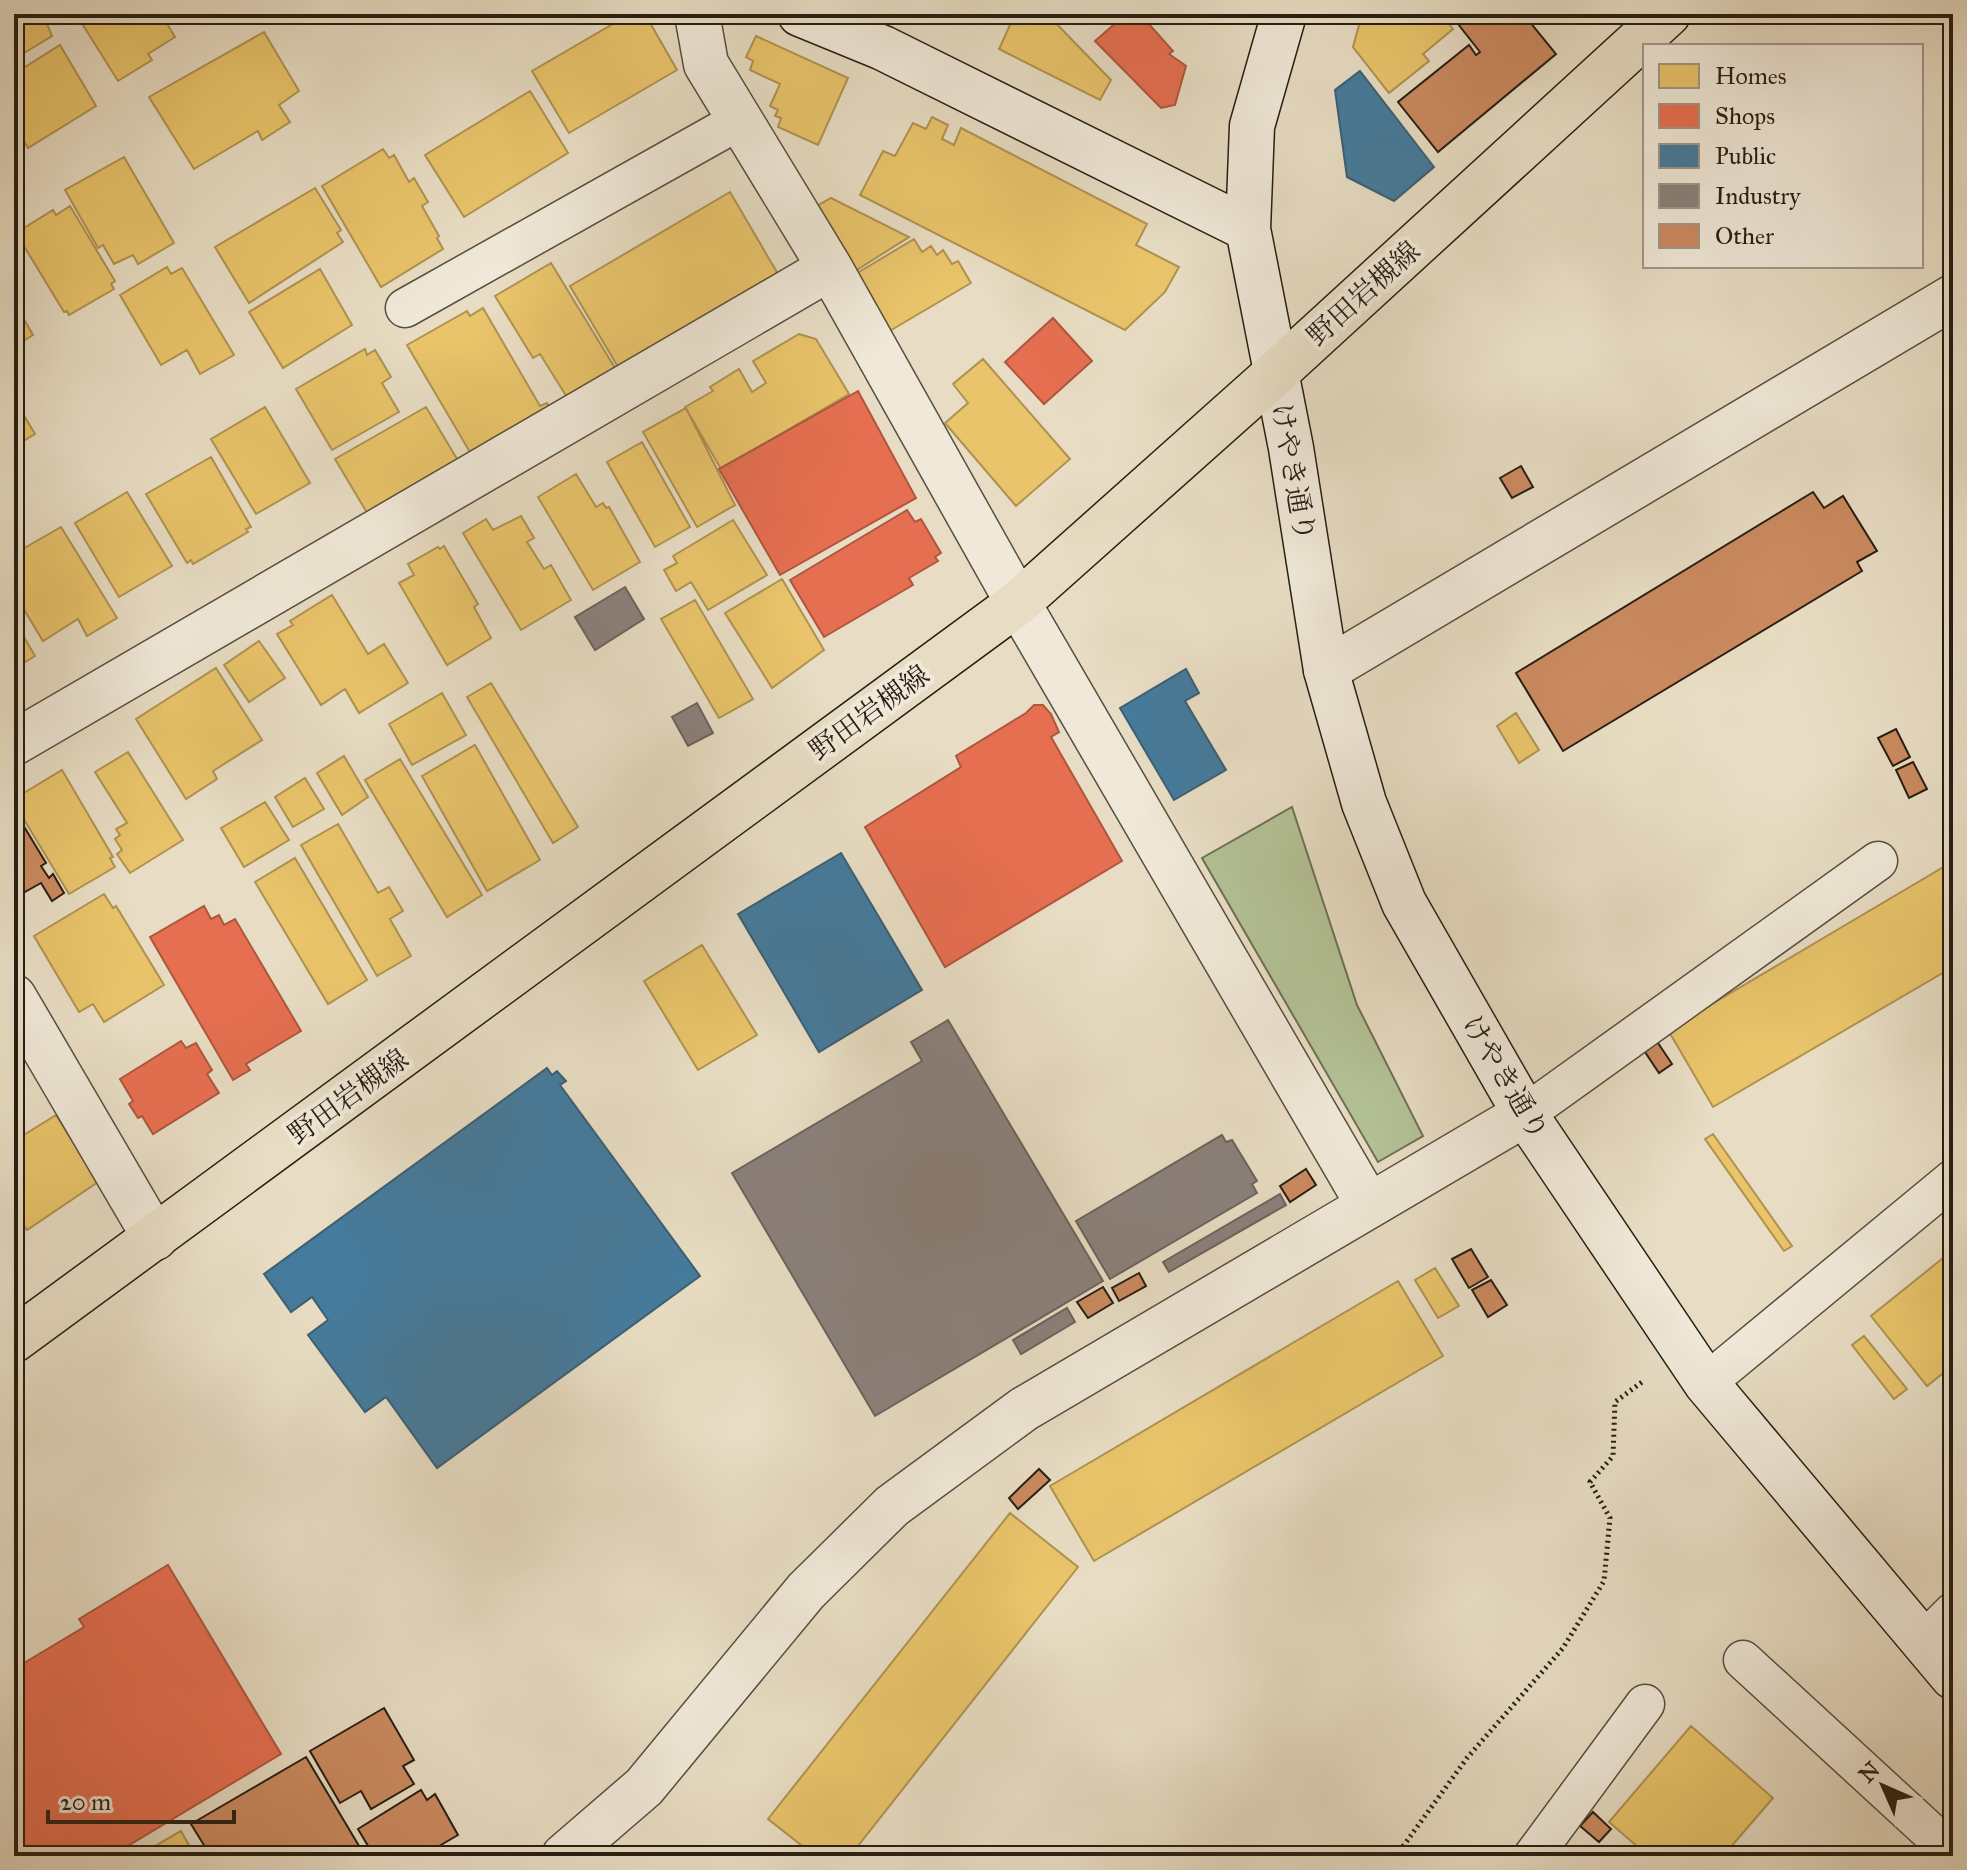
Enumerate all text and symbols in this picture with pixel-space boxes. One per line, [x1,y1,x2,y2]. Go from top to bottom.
legend [1643,44,1923,268]
text: Homes [1715,61,1787,91]
text: Shops [1715,101,1775,131]
text: Public [1715,141,1776,171]
text: Industry [1715,181,1801,211]
text: Other [1715,221,1774,251]
street label: 野田岩槻線 [1300,234,1427,353]
street label: けやき通り [1264,400,1323,544]
street label: 野田岩槻線 [802,657,936,768]
street label: けやき通り [1455,1008,1557,1146]
street label: 野田岩槻線 [281,1041,415,1152]
north arrow [1843,1746,1923,1826]
text: N [1853,1756,1886,1788]
scale bar [48,1774,234,1824]
text: 20 m [60,1787,111,1817]

